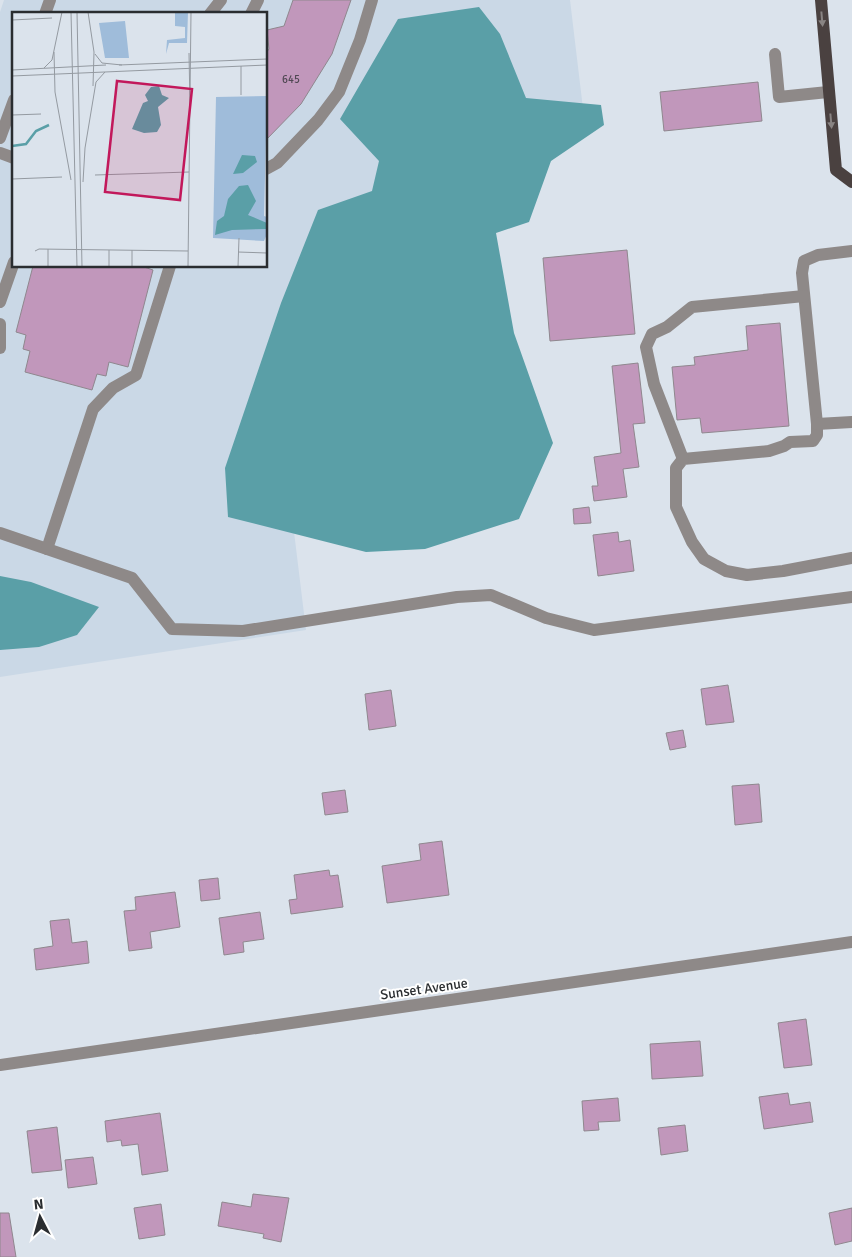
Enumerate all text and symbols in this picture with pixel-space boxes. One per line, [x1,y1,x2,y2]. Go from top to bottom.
one-way arrow [818,11,826,27]
inset map [12,12,268,268]
house number: 645 [282,73,300,86]
one-way arrow [827,113,835,129]
street label: Sunset Avenue [379,974,469,1004]
north arrow [15,1192,65,1242]
text: N [33,1196,44,1214]

